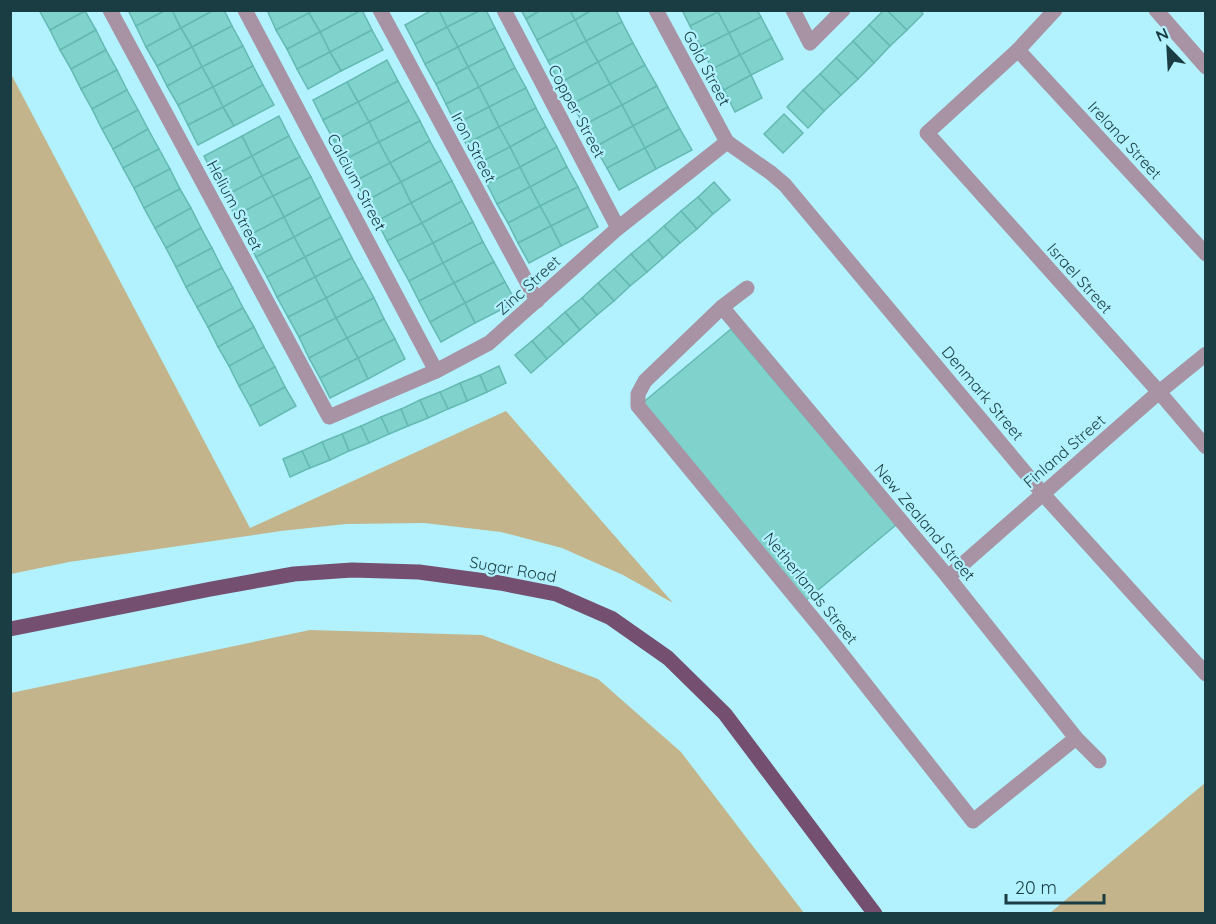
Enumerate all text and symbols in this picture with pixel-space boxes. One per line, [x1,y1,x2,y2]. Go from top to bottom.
north arrow [1138,18,1198,78]
text: N [1152,23,1171,46]
street label: Gold Street [679,27,735,109]
street label: Copper Street [544,61,610,161]
street label: Ireland Street [1084,97,1166,183]
street label: Iron Street [447,108,501,186]
street label: Calcium Street [323,130,391,234]
street label: Helium Street [203,156,267,254]
street label: Israel Street [1043,239,1117,317]
street label: Zinc Street [492,251,564,319]
street label: Denmark Street [938,342,1028,444]
street label: Finland Street [1019,410,1109,492]
street label: New Zealand Street [870,459,980,585]
street label: Netherlands Street [760,528,862,648]
street label: Sugar Road [468,552,558,586]
scale bar [1006,867,1104,905]
text: 20 m [1015,876,1057,899]

